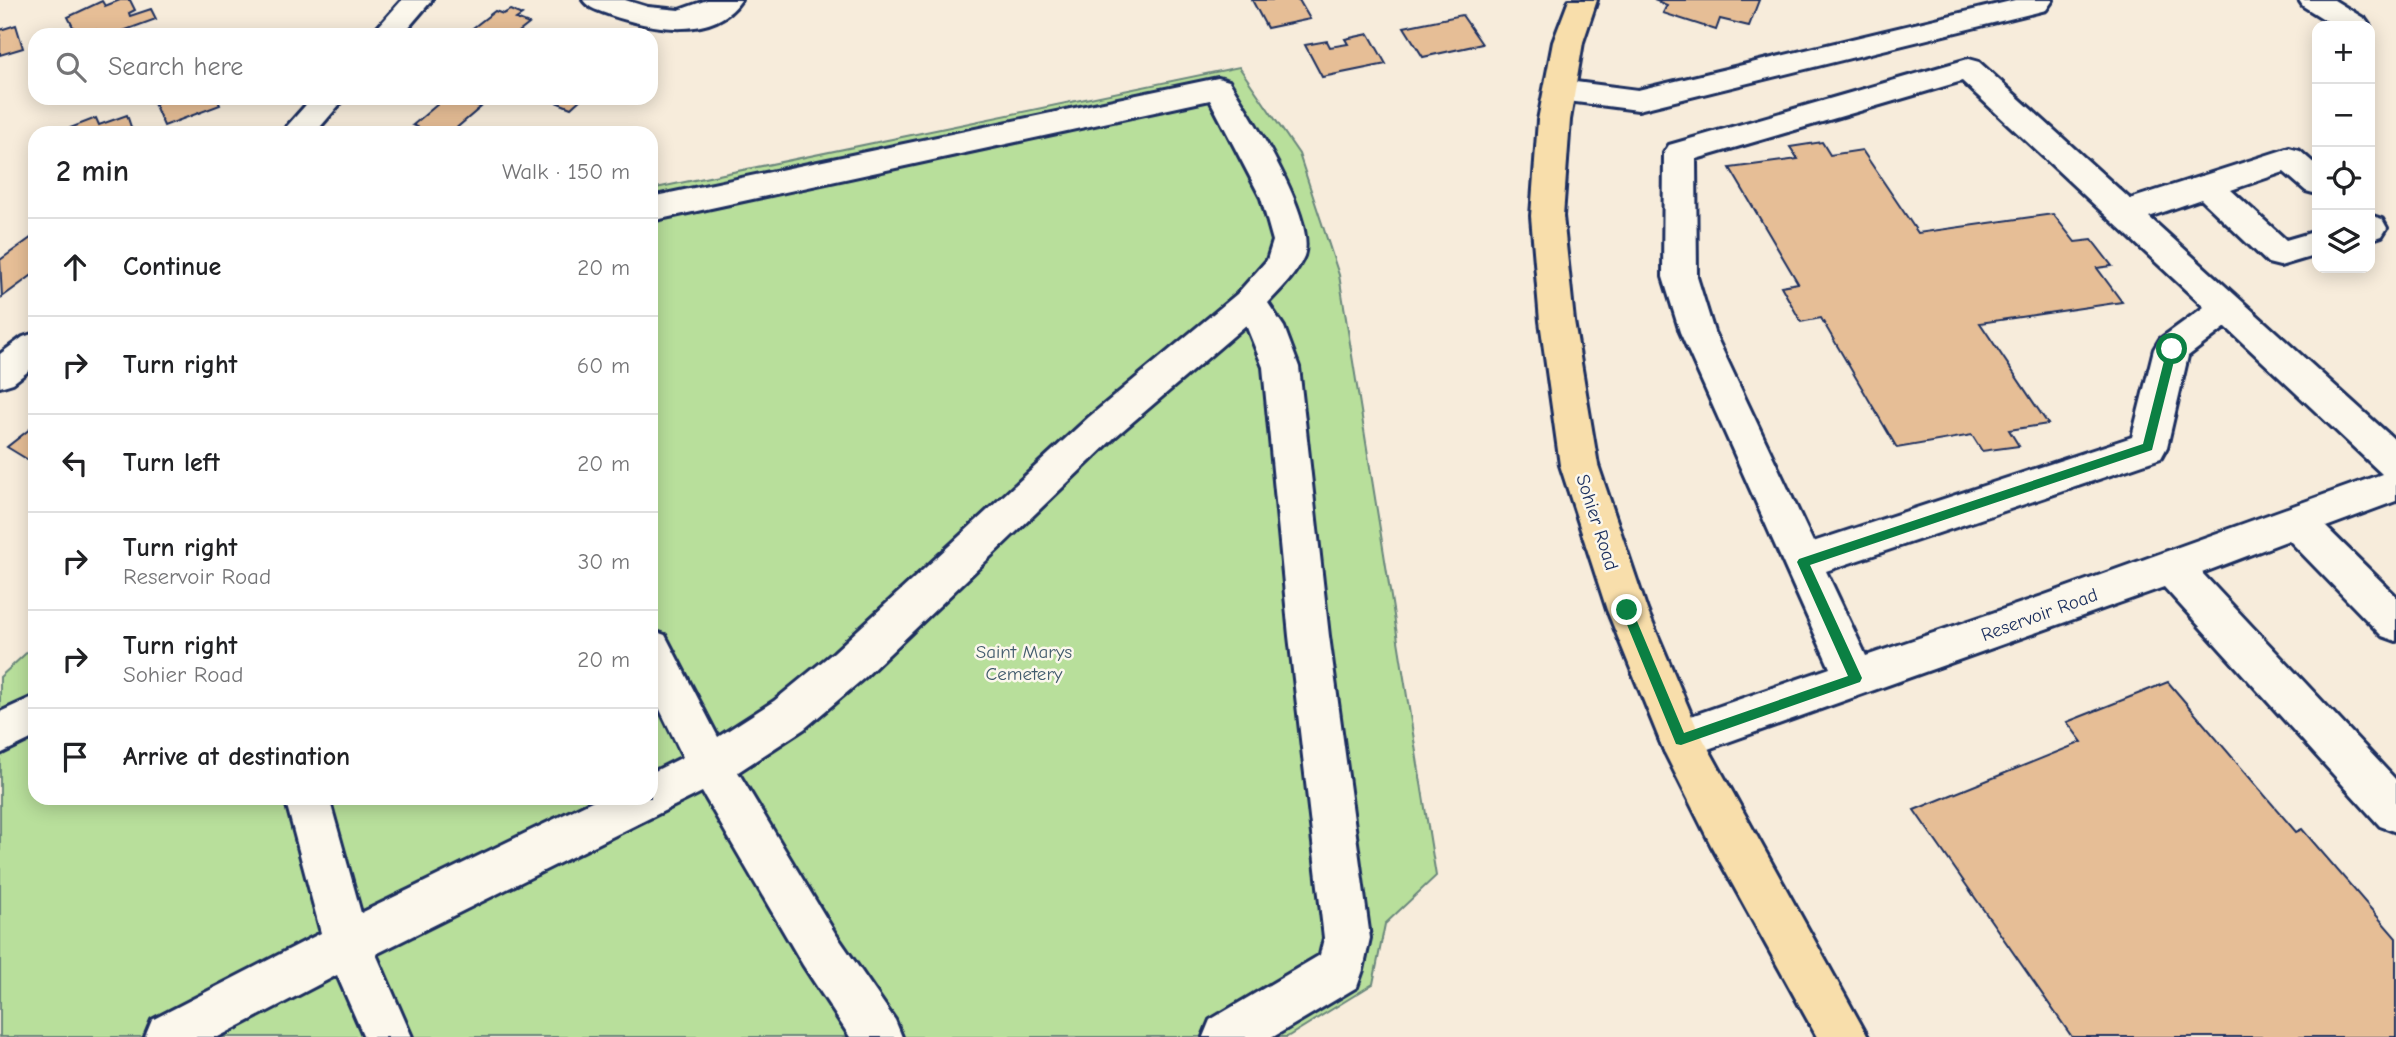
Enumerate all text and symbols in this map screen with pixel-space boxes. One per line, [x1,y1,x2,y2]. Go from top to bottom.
map controls [2312,21,2375,273]
button: + [2312,21,2375,84]
search box [28,28,658,105]
icon: search [52,48,90,86]
text: Search here [108,52,243,82]
button: − [2312,84,2375,147]
button: locate [2312,147,2375,210]
text: 2 min [56,154,129,189]
text: Walk · 150 m [502,158,630,185]
button: layers [2312,210,2375,273]
icon: ahead [56,248,94,286]
text: Continue [123,252,221,282]
text: 20 m [577,254,630,281]
route start [2156,333,2187,364]
icon: right [56,346,94,384]
text: Turn right [123,350,237,380]
text: 60 m [577,352,630,379]
icon: left [56,444,94,482]
text: Turn left [123,448,220,478]
text: 20 m [577,450,630,477]
street label: Sohier Road [1571,472,1623,573]
text: Turn right [123,533,237,563]
icon: right [56,542,94,580]
text: 30 m [578,548,630,575]
text: Reservoir Road [123,563,271,590]
street label: Reservoir Road [1978,584,2101,646]
route end [1611,594,1642,625]
text: Turn right [123,631,237,661]
icon: right [56,640,94,678]
park label: Saint Marys Cemetery [976,641,1072,685]
text: 20 m [577,646,630,673]
text: Sohier Road [123,661,243,688]
icon: arrive [56,738,94,776]
text: Arrive at destination [123,742,350,772]

